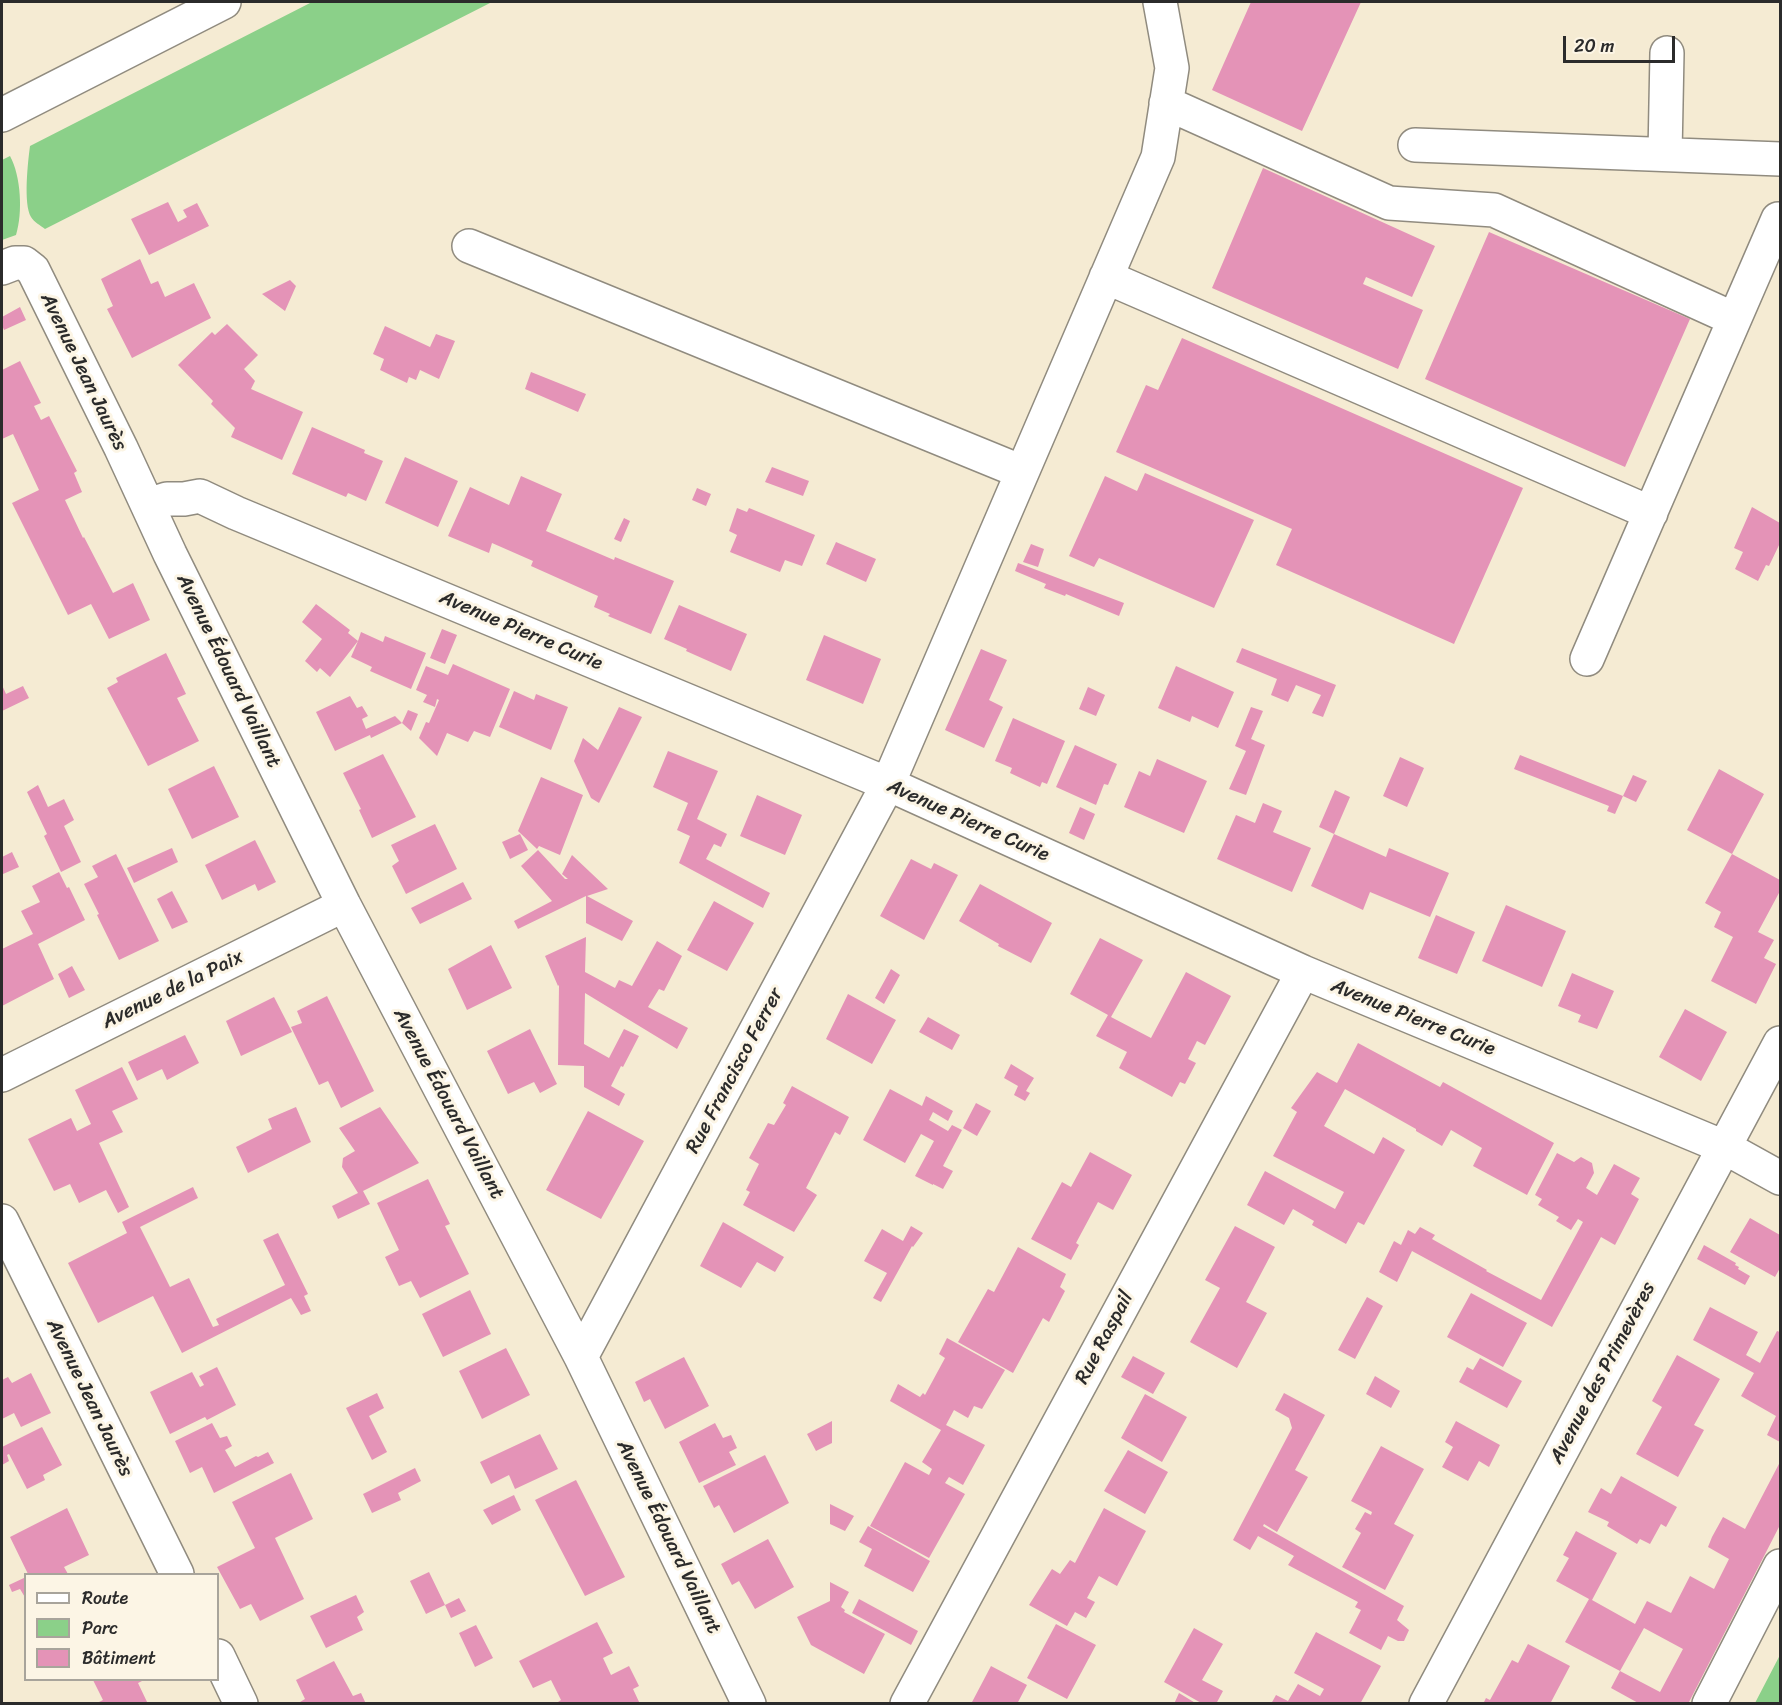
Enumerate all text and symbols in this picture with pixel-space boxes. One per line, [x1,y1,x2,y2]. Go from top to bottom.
scale bar [1566,24,1678,62]
text: 20 m [1574,30,1614,62]
street label: Avenue Jean Jaurès [34,289,132,455]
street label: Avenue Édouard Vaillant [171,570,285,772]
street label: Avenue Pierre Curie [436,586,606,676]
street label: Avenue Pierre Curie [883,774,1053,868]
street label: Avenue de la Paix [99,945,247,1035]
street label: Avenue Pierre Curie [1327,974,1499,1062]
street label: Rue Francisco Ferrer [681,984,789,1158]
street label: Avenue Édouard Vaillant [387,1005,509,1203]
street label: Avenue des Primevères [1545,1278,1661,1468]
street label: Rue Raspail [1071,1288,1139,1388]
street label: Avenue Jean Jaurès [40,1315,138,1481]
street label: Avenue Édouard Vaillant [611,1436,725,1638]
legend [24,1573,219,1681]
text: Route [82,1582,128,1614]
text: Parc [82,1612,118,1644]
text: Bâtiment [82,1642,156,1674]

